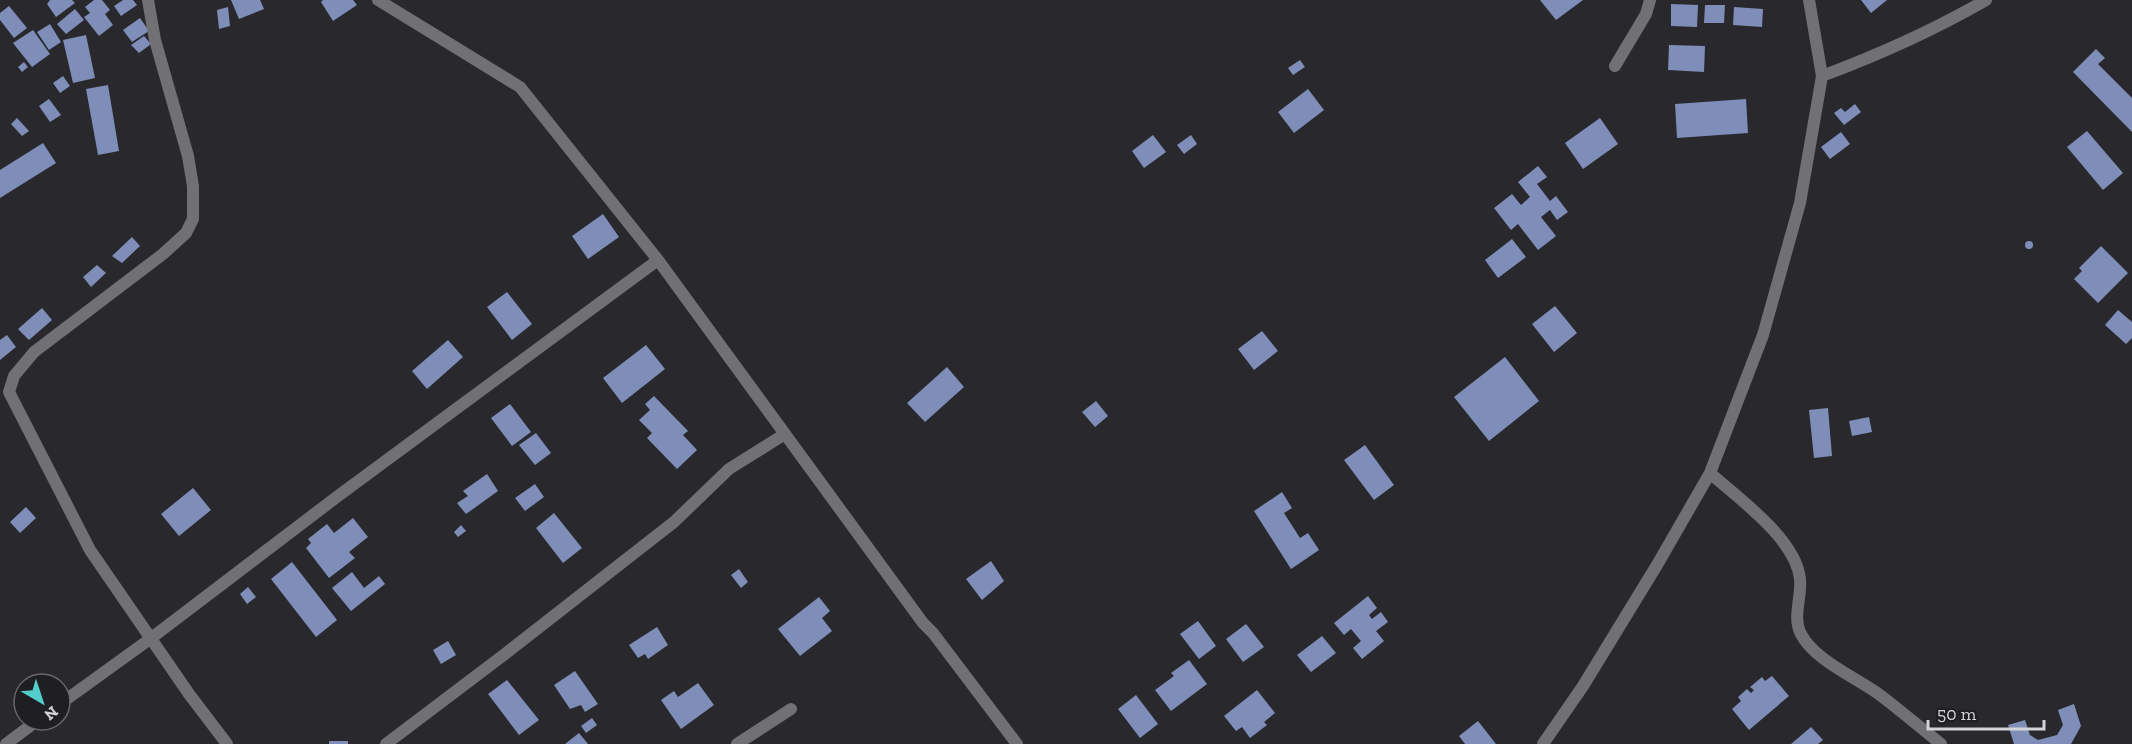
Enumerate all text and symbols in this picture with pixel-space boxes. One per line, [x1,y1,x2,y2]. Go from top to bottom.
north arrow [12,672,72,732]
scale bar [1928,693,2044,731]
text: N [40,702,62,724]
text: 50 m [1937,703,1977,725]

